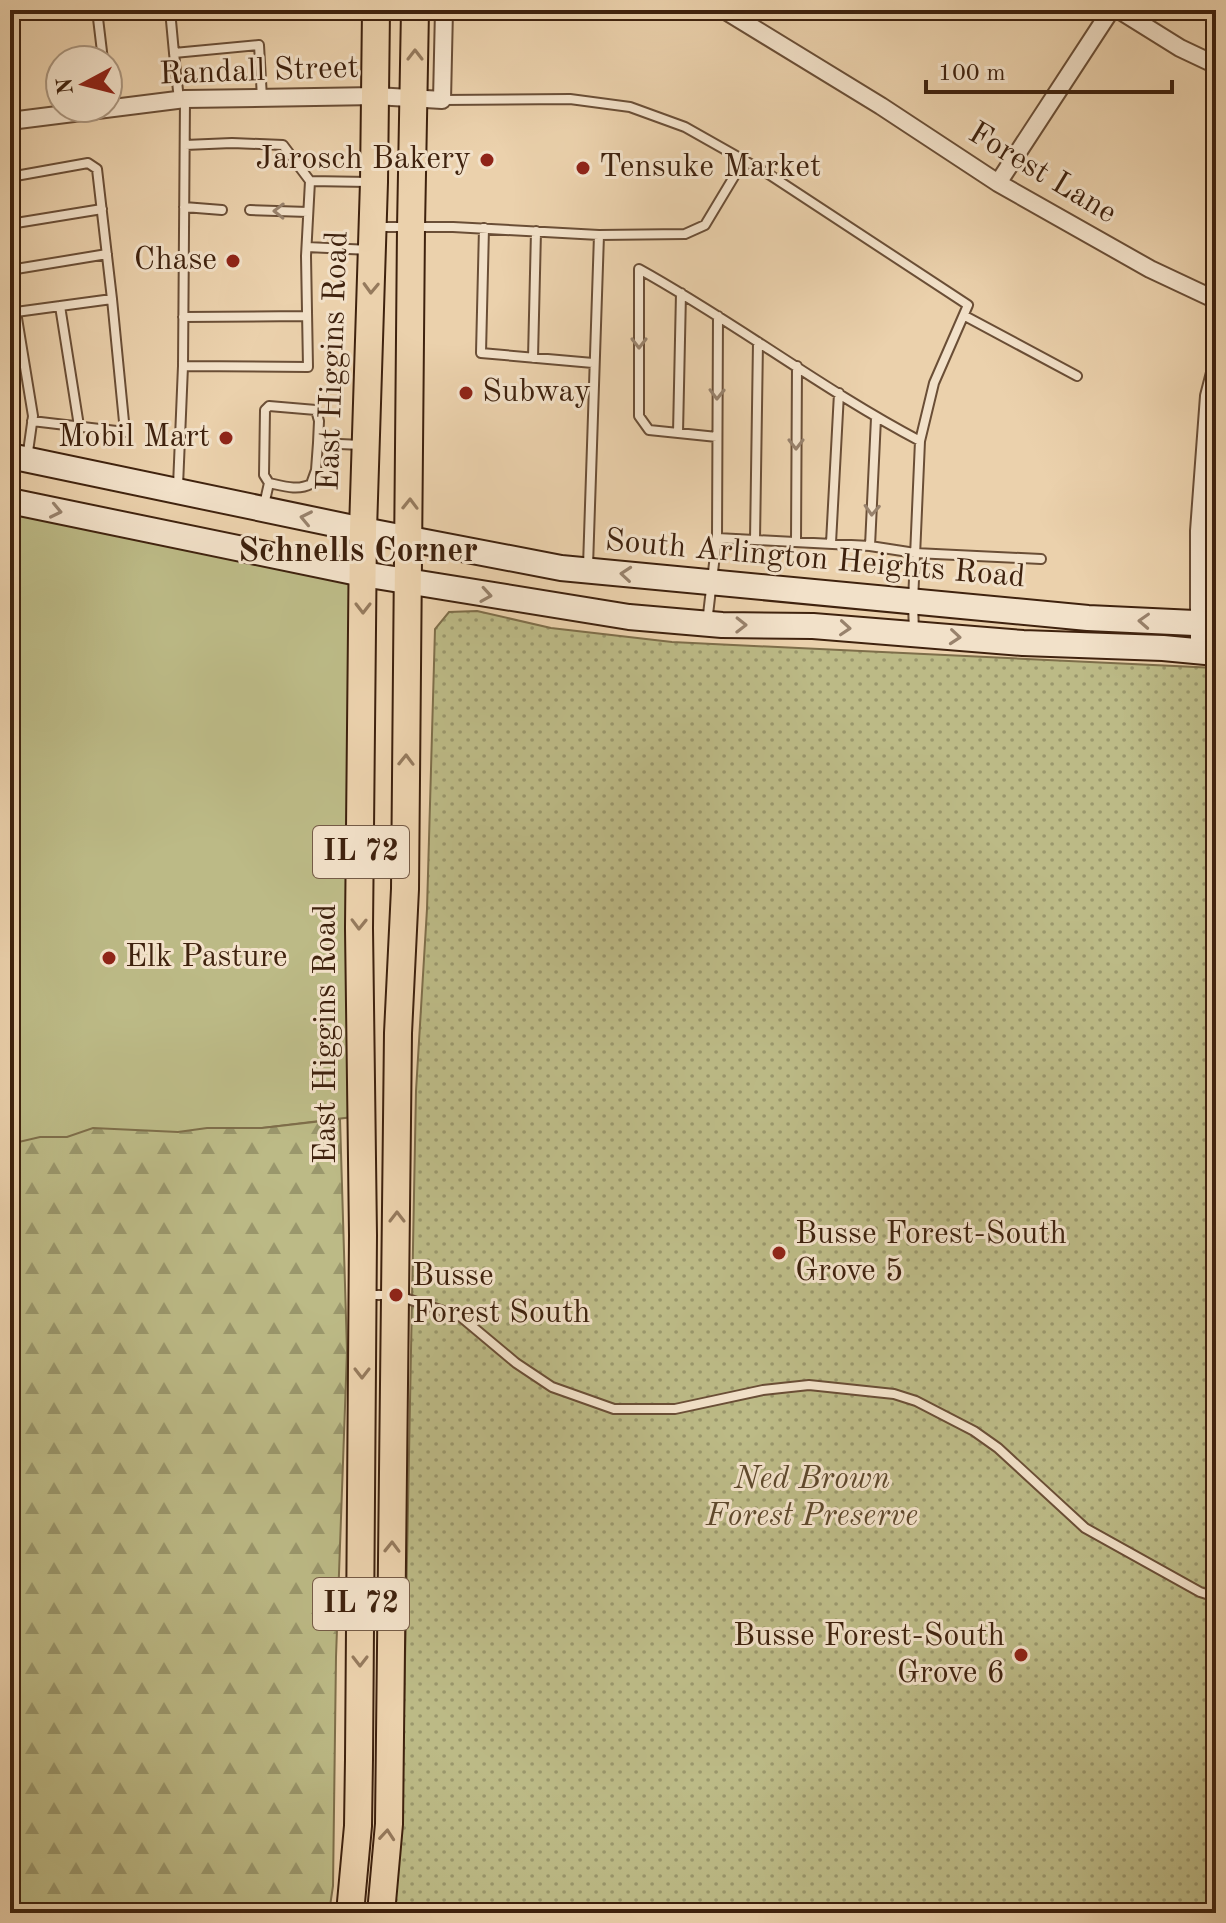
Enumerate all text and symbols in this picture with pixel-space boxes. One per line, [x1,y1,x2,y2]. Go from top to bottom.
north arrow [44,44,124,124]
scale bar [926,44,1172,94]
one-way arrow [406,48,424,61]
street label: Randall Street [159,53,359,91]
text: 100 m [938,62,1006,86]
text: N [54,76,78,96]
street label: Forest Lane [962,117,1122,231]
place label: Jarosch Bakery [255,144,471,176]
marker: Jarosch Bakery [478,151,496,169]
place label: Tensuke Market [599,152,821,184]
marker: Tensuke Market [574,159,592,177]
one-way arrow [272,202,285,220]
street label: East Higgins Road [313,230,355,492]
place label: Chase [134,245,217,277]
marker: Chase [224,252,242,270]
one-way arrow [362,282,379,295]
one-way arrow [630,337,648,350]
place label: Subway [482,377,591,409]
marker: Subway [457,384,475,402]
one-way arrow [709,388,726,401]
place label: Mobil Mart [58,422,210,454]
marker: Mobil Mart [217,429,235,447]
one-way arrow [788,438,805,451]
one-way arrow [401,497,419,510]
one-way arrow [49,502,63,519]
one-way arrow [863,504,880,517]
one-way arrow [300,510,313,527]
street label: South Arlington Heights Road [604,526,1026,594]
district label: Schnells Corner [238,535,478,569]
one-way arrow [619,566,632,583]
one-way arrow [479,585,493,602]
one-way arrow [354,602,372,615]
one-way arrow [1137,613,1150,630]
one-way arrow [735,616,748,634]
one-way arrow [839,619,852,636]
one-way arrow [949,629,962,646]
one-way arrow [397,753,415,766]
road number: IL 72 [313,826,409,878]
street label: East Higgins Road [311,904,343,1164]
one-way arrow [350,918,368,931]
place label: Elk Pasture [125,942,288,974]
marker: Elk Pasture [100,949,118,967]
one-way arrow [388,1210,406,1223]
place label: Busse Forest-South Grove 5 [795,1219,1067,1288]
marker: Busse Forest-South Grove 5 [770,1244,788,1262]
place label: Busse Forest South [412,1261,591,1330]
marker: Busse Forest South [387,1286,405,1304]
one-way arrow [353,1367,371,1380]
park label: Ned Brown Forest Preserve [705,1464,918,1533]
one-way arrow [383,1540,401,1553]
road number: IL 72 [313,1578,409,1630]
place label: Busse Forest-South Grove 6 [733,1621,1005,1690]
marker: Busse Forest-South Grove 6 [1012,1646,1030,1664]
one-way arrow [351,1655,369,1668]
one-way arrow [379,1828,396,1841]

